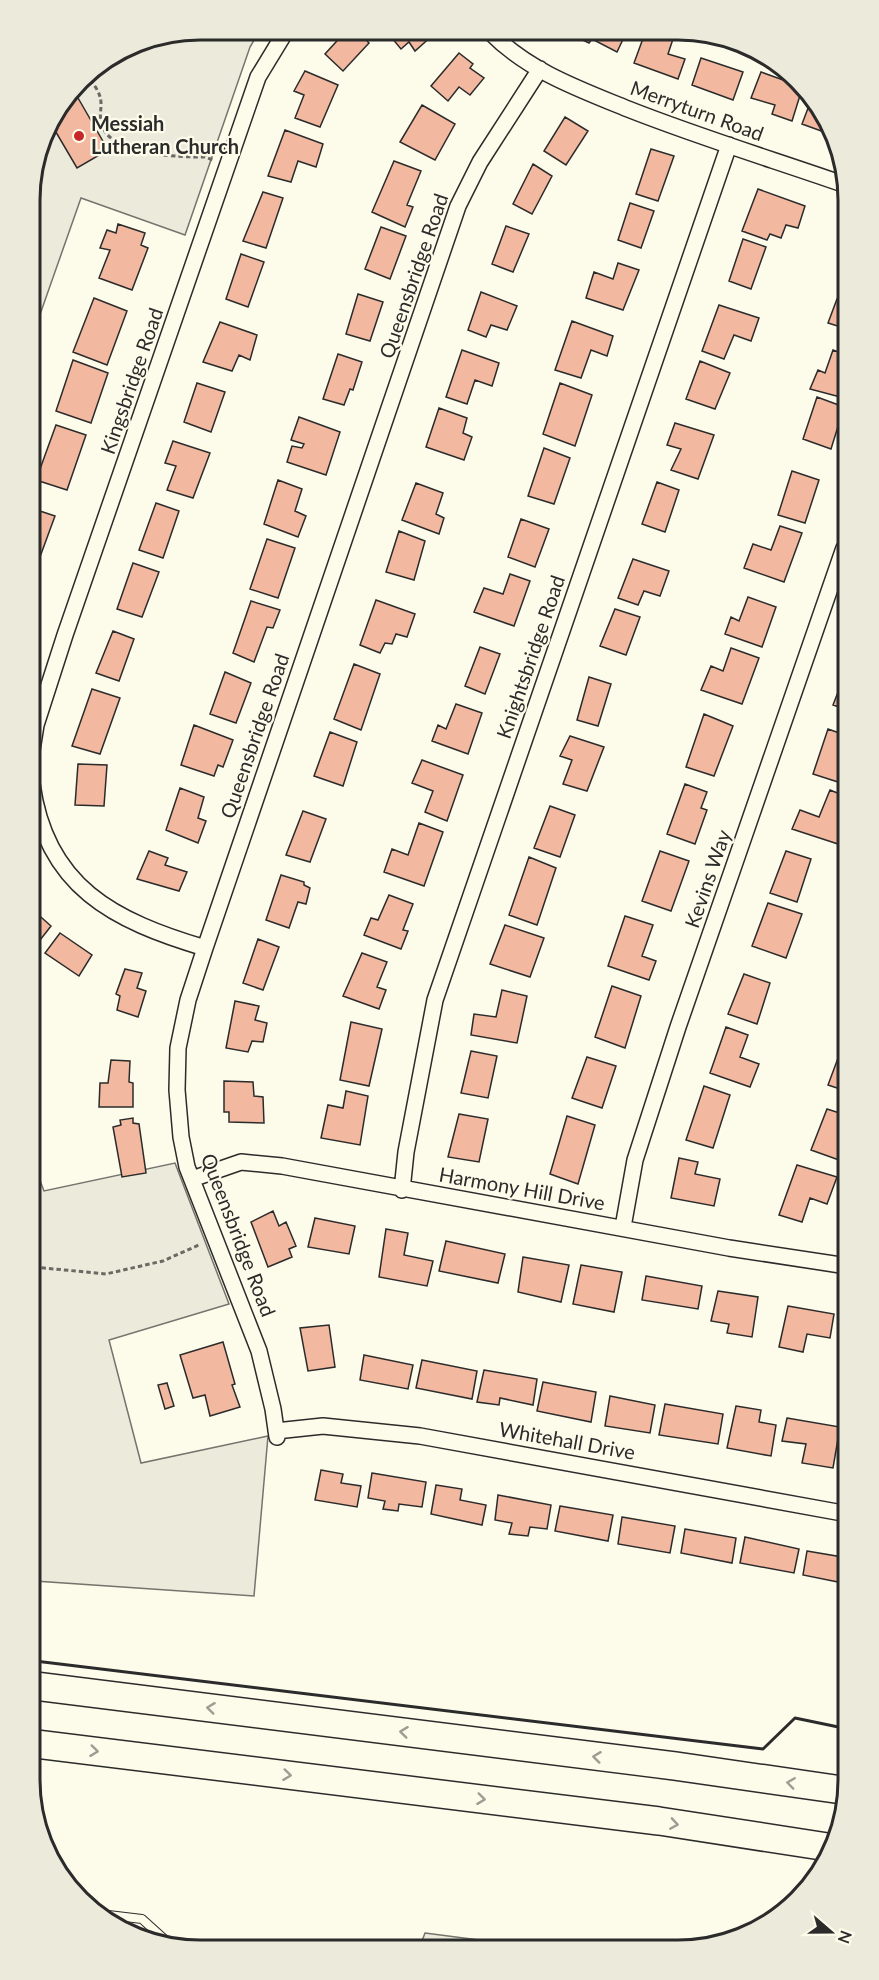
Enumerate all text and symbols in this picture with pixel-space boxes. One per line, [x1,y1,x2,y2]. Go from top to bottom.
street label: Merryturn Road [627,75,767,145]
place label: Messiah Lutheran Church [91,111,239,158]
marker: Messiah Lutheran Church [72,129,86,143]
street label: Queensbridge Road [374,190,453,361]
street label: Kingsbridge Road [95,304,167,457]
street label: Knightsbridge Road [491,572,569,742]
street label: Queensbridge Road [215,650,294,821]
street label: Kevins Way [679,826,735,931]
street label: Queensbridge Road [197,1150,281,1320]
street label: Harmony Hill Drive [437,1162,607,1214]
street label: Whitehall Drive [497,1416,637,1464]
one-way arrow [206,1702,215,1714]
one-way arrow [399,1726,409,1739]
one-way arrow [89,1745,98,1757]
one-way arrow [593,1751,602,1763]
one-way arrow [283,1769,292,1781]
one-way arrow [786,1777,795,1789]
one-way arrow [476,1792,485,1805]
one-way arrow [670,1817,679,1829]
north arrow [801,1902,861,1962]
text: N [835,1928,857,1946]

